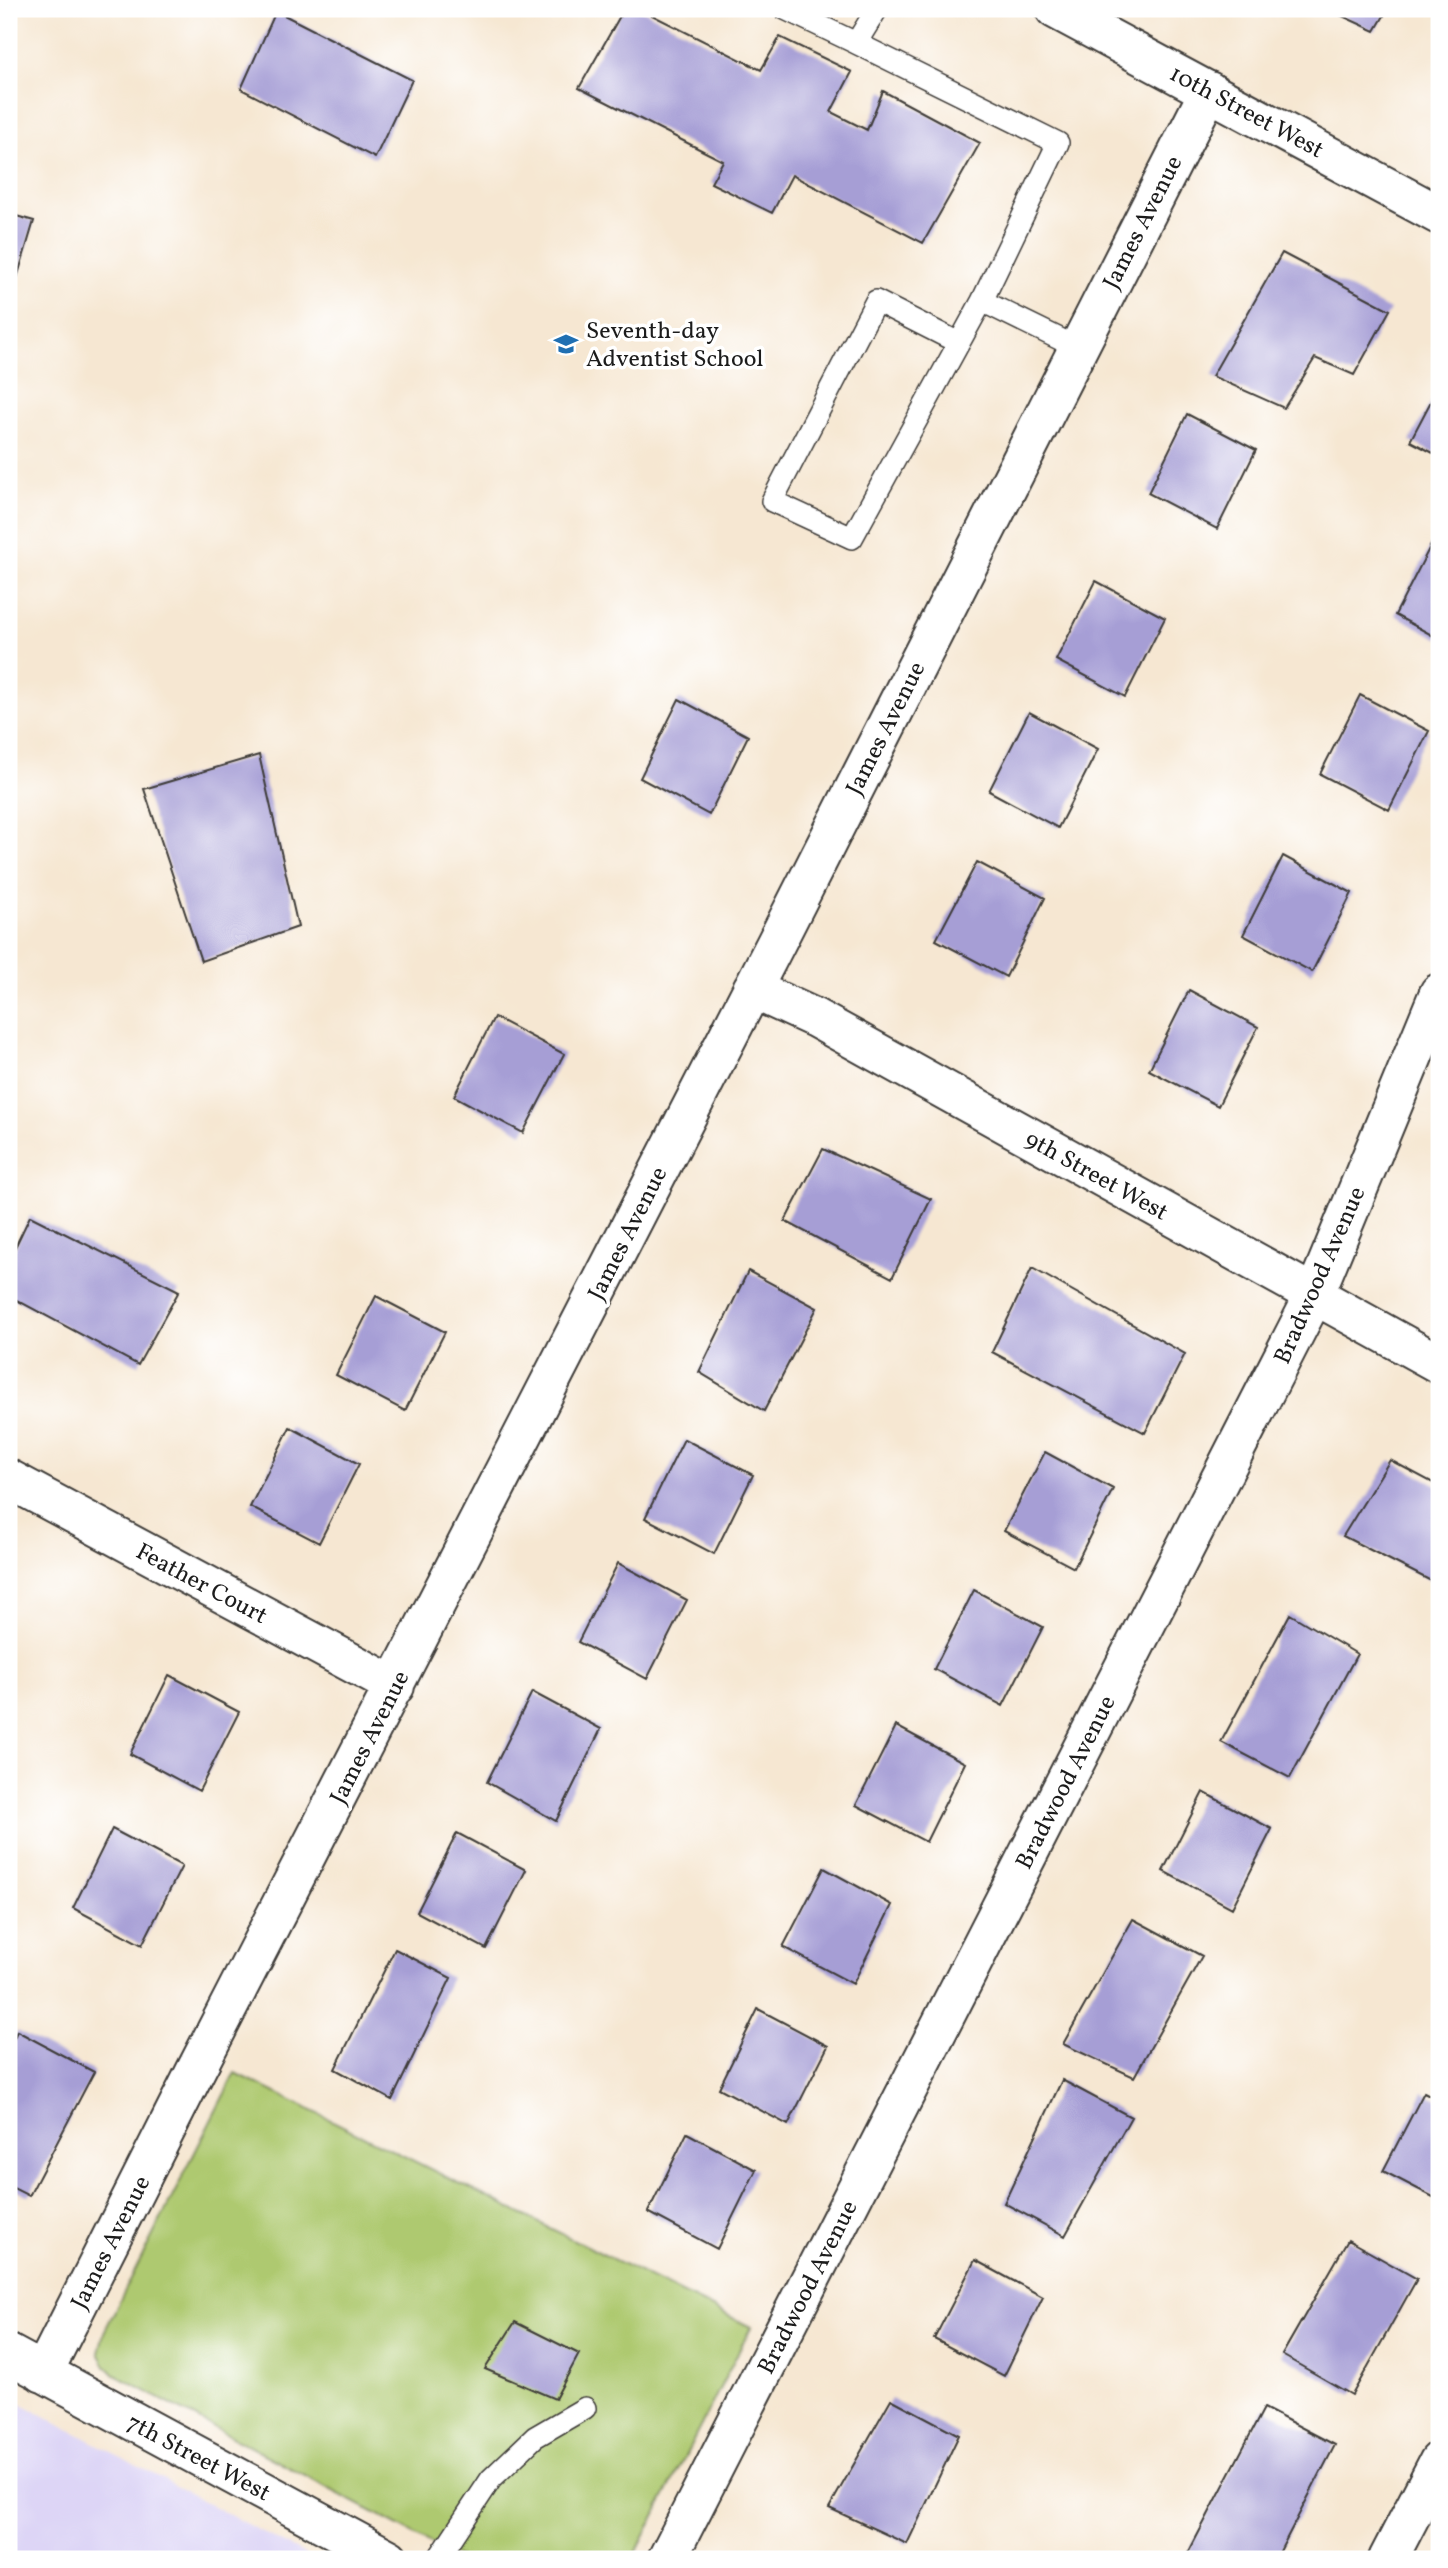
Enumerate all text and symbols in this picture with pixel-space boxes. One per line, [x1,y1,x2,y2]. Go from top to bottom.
street label: 10th Street West [1163,58,1329,168]
street label: James Avenue [1095,150,1192,296]
place label: Seventh-day Adventist School [586,315,763,377]
school or university icon: Seventh-day Adventist School [552,330,580,358]
street label: James Avenue [838,656,935,802]
street label: 9th Street West [1018,1123,1174,1230]
street label: James Avenue [580,1161,677,1307]
street label: Bradwood Avenue [1266,1182,1375,1370]
street label: Feather Court [129,1536,273,1634]
street label: James Avenue [322,1665,419,1811]
street label: Bradwood Avenue [1008,1690,1125,1876]
street label: James Avenue [63,2170,160,2316]
street label: Bradwood Avenue [750,2195,867,2381]
street label: 7th Street West [120,2407,276,2511]

